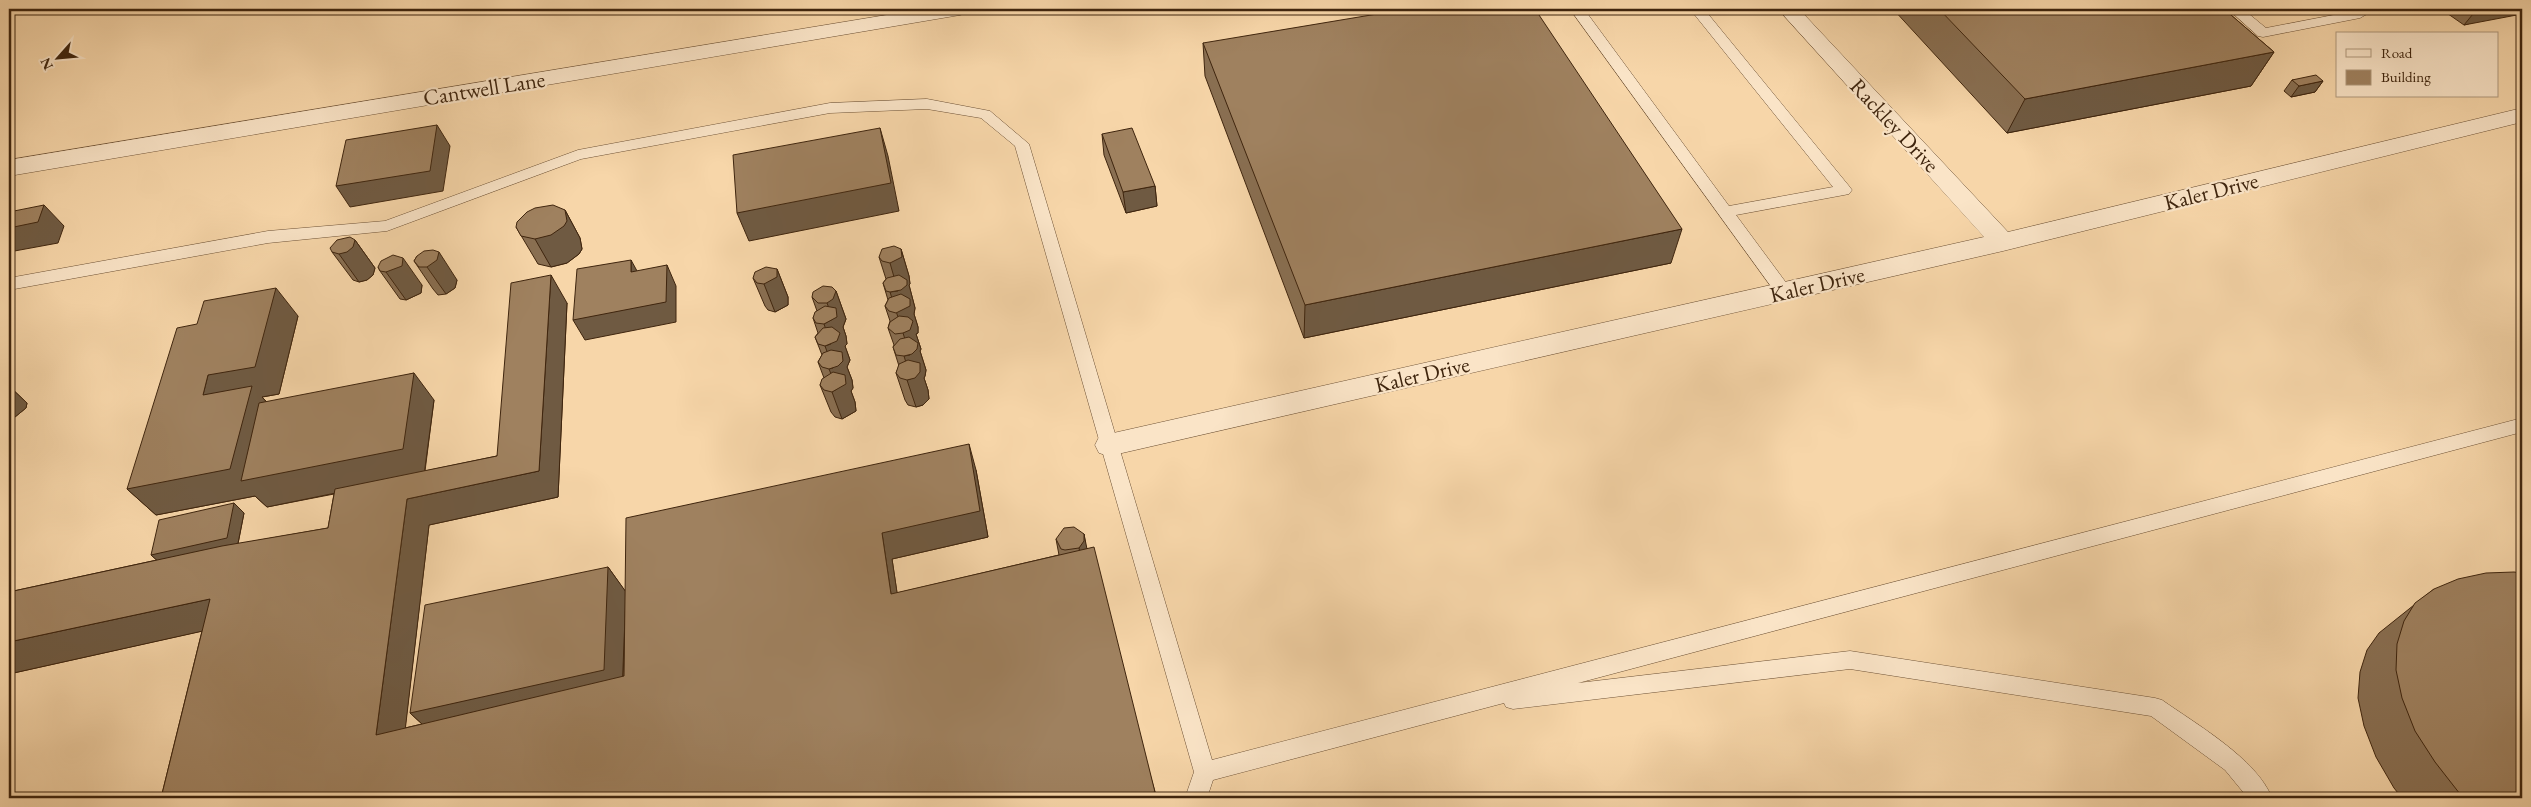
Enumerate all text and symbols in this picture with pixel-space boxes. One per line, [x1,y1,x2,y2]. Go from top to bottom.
north arrow [32,32,82,82]
legend [2336,32,2498,98]
text: Road [2381,43,2413,62]
text: N [36,54,57,73]
street label: Cantwell Lane [421,65,547,112]
text: Building [2381,67,2431,86]
street label: Rackley Drive [1844,72,1946,179]
street label: Kaler Drive [2161,166,2262,217]
street label: Kaler Drive [1767,259,1868,309]
street label: Kaler Drive [1372,349,1473,399]

